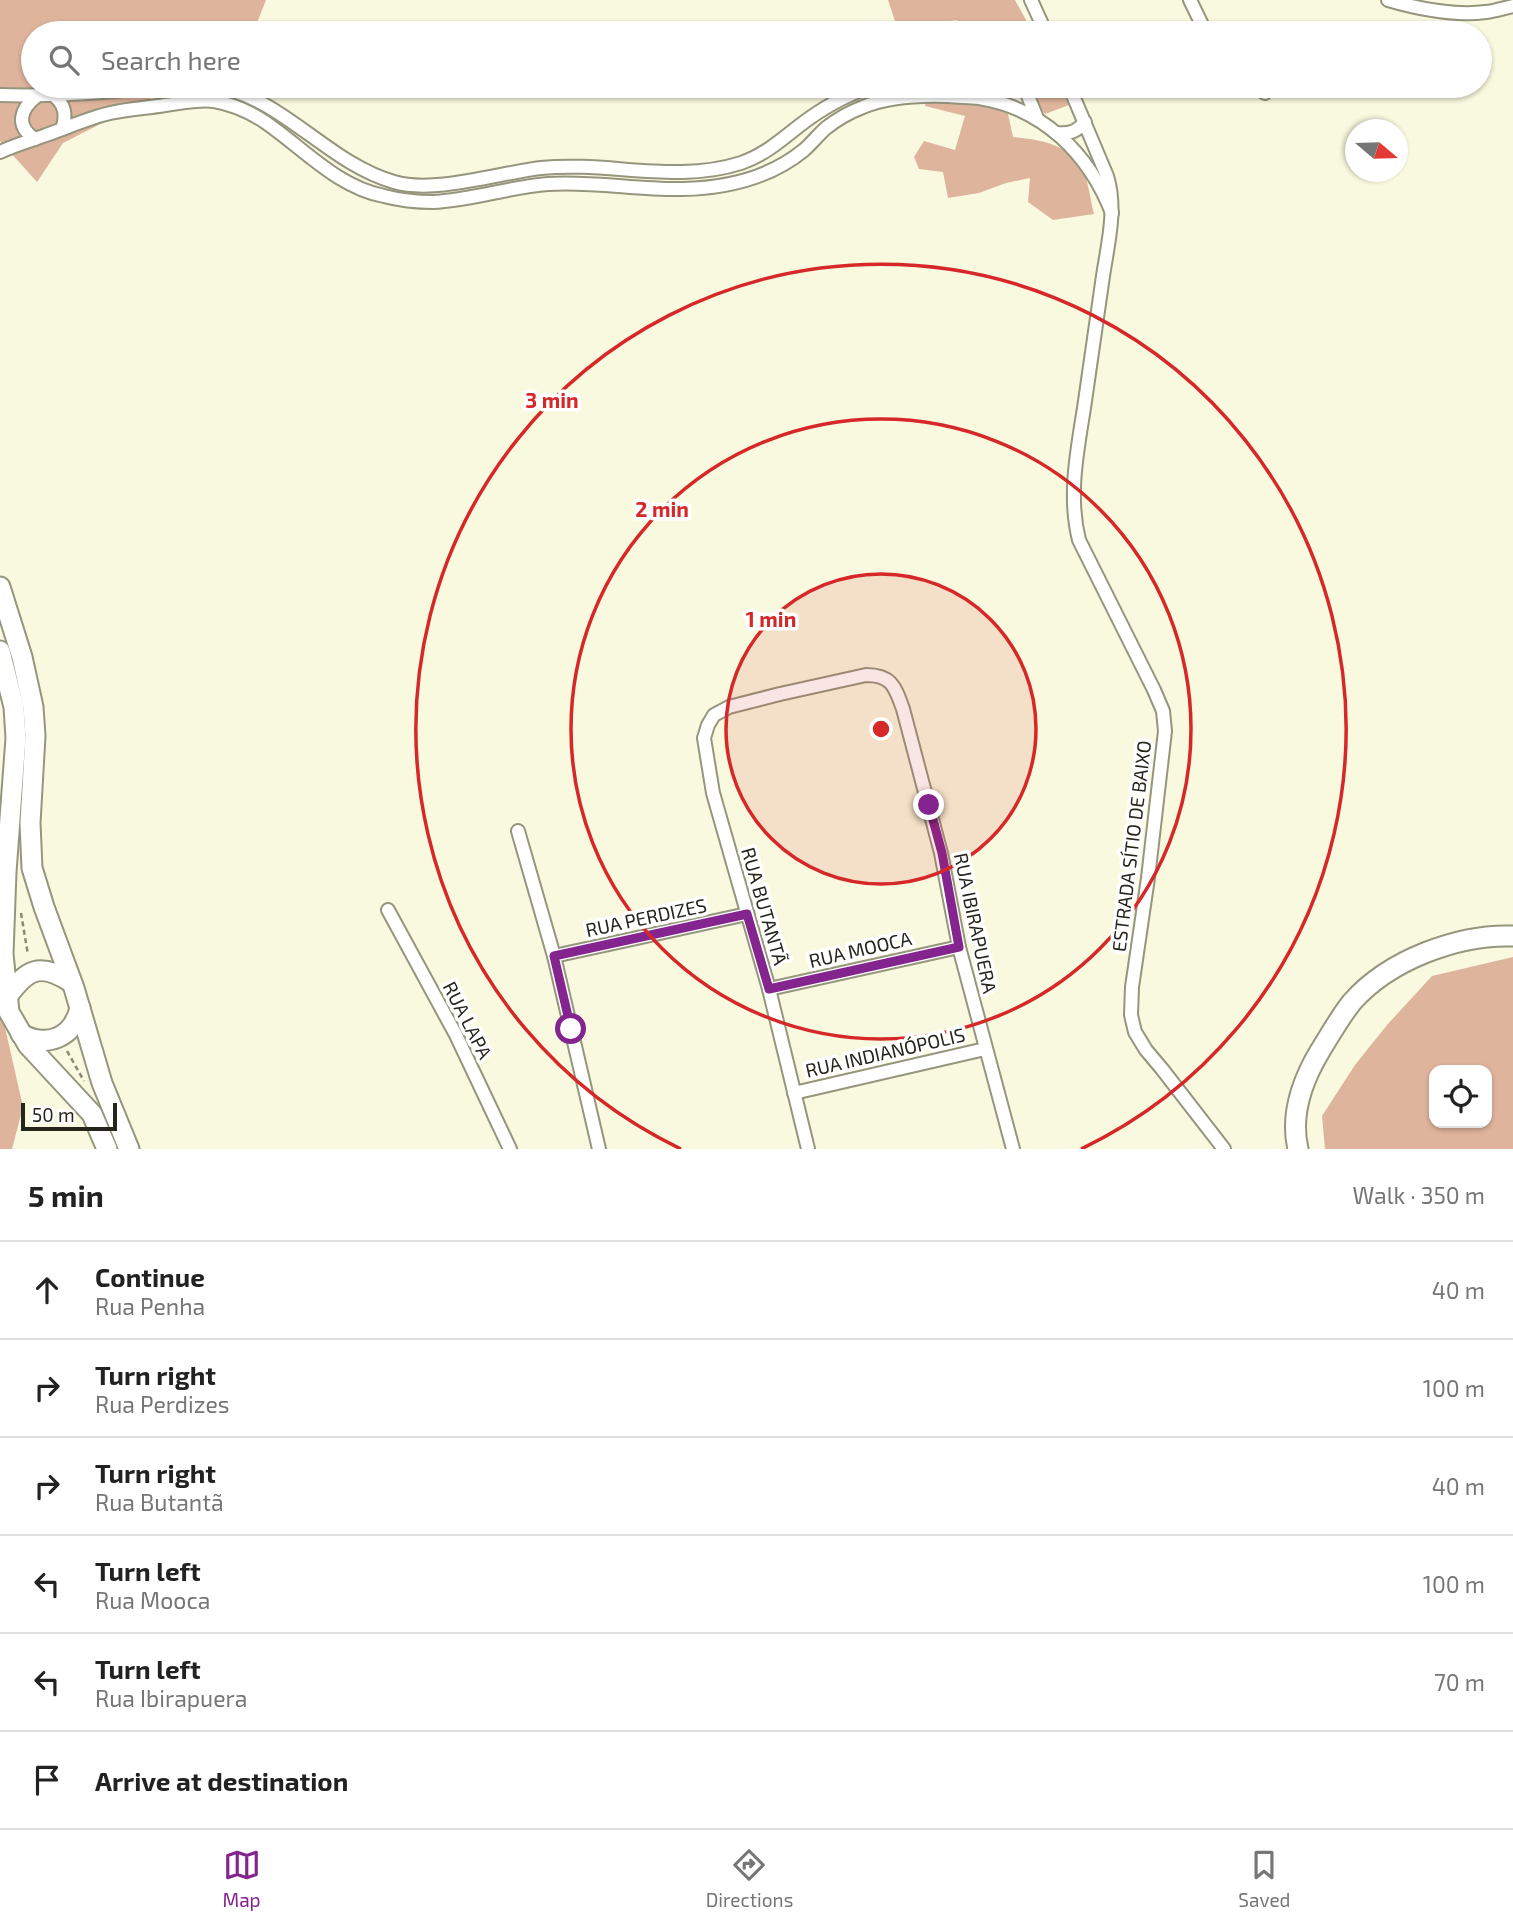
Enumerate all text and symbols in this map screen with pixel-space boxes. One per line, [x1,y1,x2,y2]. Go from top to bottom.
search box [21,21,1492,98]
icon: search [45,41,83,79]
text: Search here [101,44,241,75]
north arrow [1345,119,1408,182]
text: 3 min [525,387,579,412]
text: 2 min [635,496,689,521]
text: 1 min [746,606,796,631]
centre of rings [869,717,893,741]
street label: ESTRADA SÍTIO DE BAIXO [1107,739,1155,953]
route end [913,789,944,820]
street label: RUA BUTANTÃ [737,845,793,968]
street label: RUA IBIRAPUERA [950,851,1002,996]
street label: RUA PERDIZES [583,893,709,941]
street label: RUA MOOCA [806,926,914,972]
street label: RUA LAPA [439,977,497,1063]
route start [555,1013,586,1044]
street label: RUA INDIANÓPOLIS [803,1022,967,1082]
map controls [1429,1065,1492,1128]
button: locate [1429,1065,1492,1128]
scale bar [21,1100,117,1132]
text: 50 m [32,1103,75,1126]
text: 5 min [28,1177,104,1213]
text: Walk · 350 m [1353,1181,1485,1209]
text: Continue [95,1261,205,1292]
icon: ahead [28,1271,66,1309]
text: 40 m [1432,1276,1485,1304]
text: Rua Penha [95,1292,205,1320]
text: Turn right [95,1359,216,1390]
icon: right [28,1369,66,1407]
text: 100 m [1423,1374,1485,1402]
text: Rua Perdizes [95,1390,229,1418]
text: Turn right [95,1457,216,1488]
icon: right [28,1467,66,1505]
text: 40 m [1432,1472,1485,1500]
text: Rua Butantã [95,1488,224,1516]
text: Turn left [95,1555,201,1586]
icon: left [28,1565,66,1603]
text: 100 m [1423,1570,1485,1598]
text: Rua Mooca [95,1586,210,1614]
text: Turn left [95,1653,201,1684]
icon: left [28,1663,66,1701]
text: 70 m [1434,1668,1485,1696]
text: Rua Ibirapuera [95,1684,247,1712]
icon: arrive [28,1761,66,1799]
text: Arrive at destination [95,1765,348,1796]
tab: Map [223,1846,261,1911]
tab: Directions [706,1846,793,1911]
tab: Saved [1238,1846,1290,1911]

